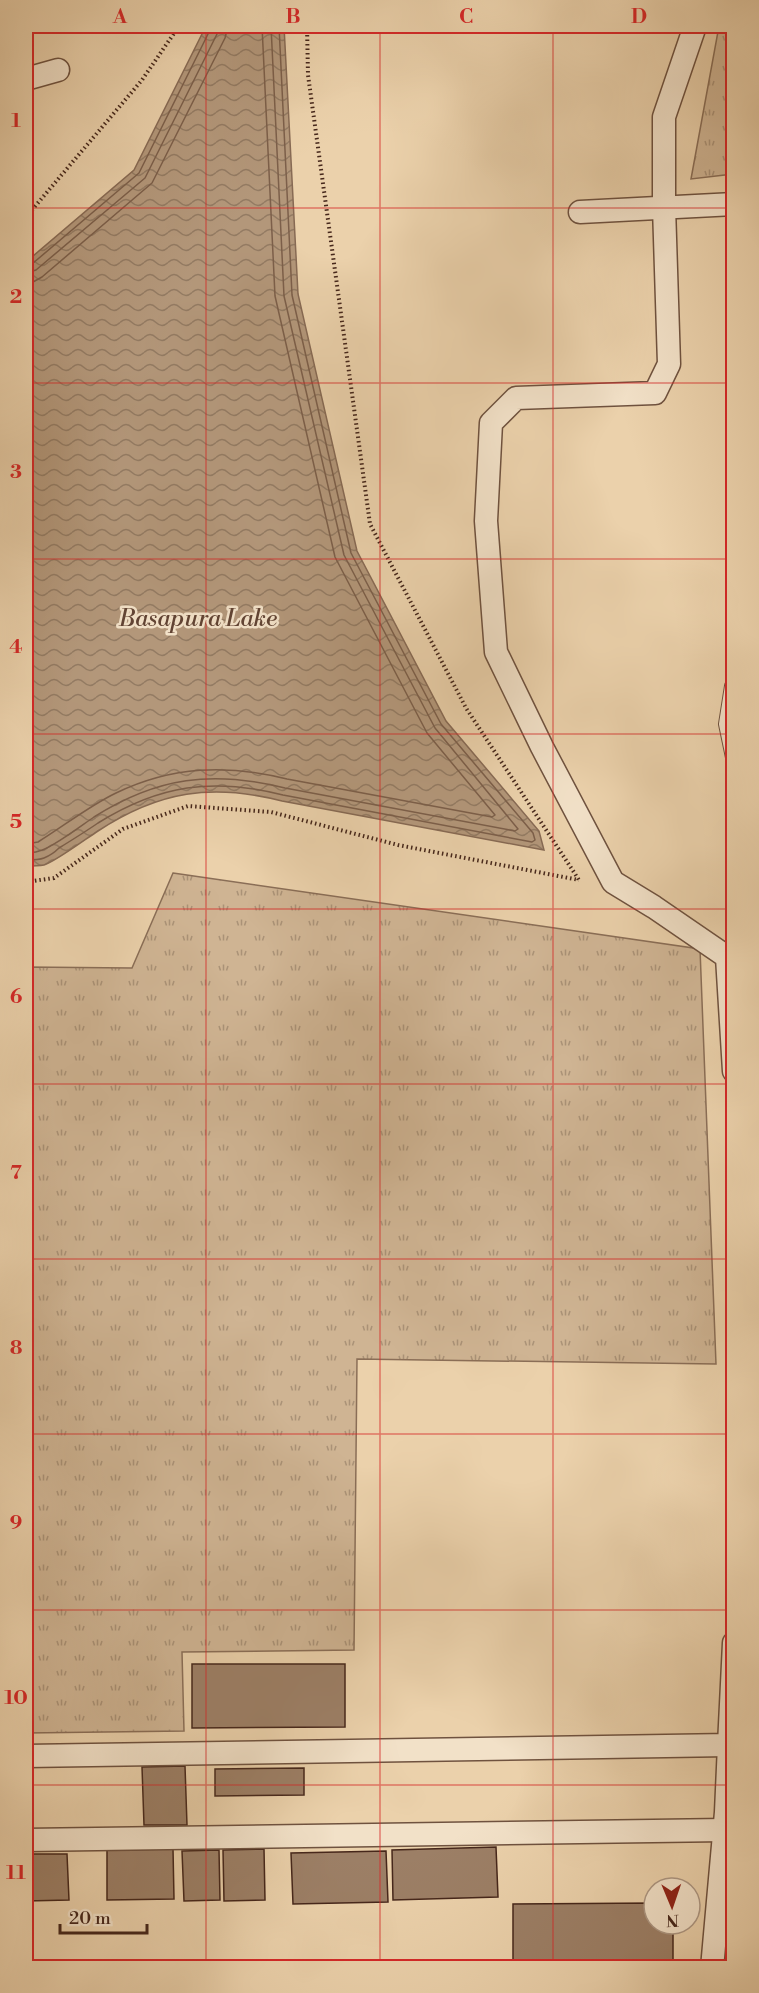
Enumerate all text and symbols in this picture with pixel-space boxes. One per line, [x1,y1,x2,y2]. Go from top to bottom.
text: A [112,5,128,30]
text: B [285,5,301,30]
text: C [459,5,473,30]
text: D [631,5,647,30]
text: 1 [11,109,21,134]
text: 2 [10,285,22,310]
text: 3 [10,460,22,485]
water label: Basapura Lake [118,604,277,634]
text: 4 [9,635,23,660]
text: 5 [10,810,22,835]
text: 6 [10,985,23,1010]
text: 7 [10,1161,22,1186]
text: 8 [10,1336,23,1361]
text: 9 [10,1511,22,1536]
text: 10 [4,1686,28,1711]
text: 11 [6,1861,26,1886]
north arrow [642,1876,702,1936]
scale bar [60,1897,147,1935]
text: 20 m [69,1907,111,1930]
text: N [665,1910,679,1930]

